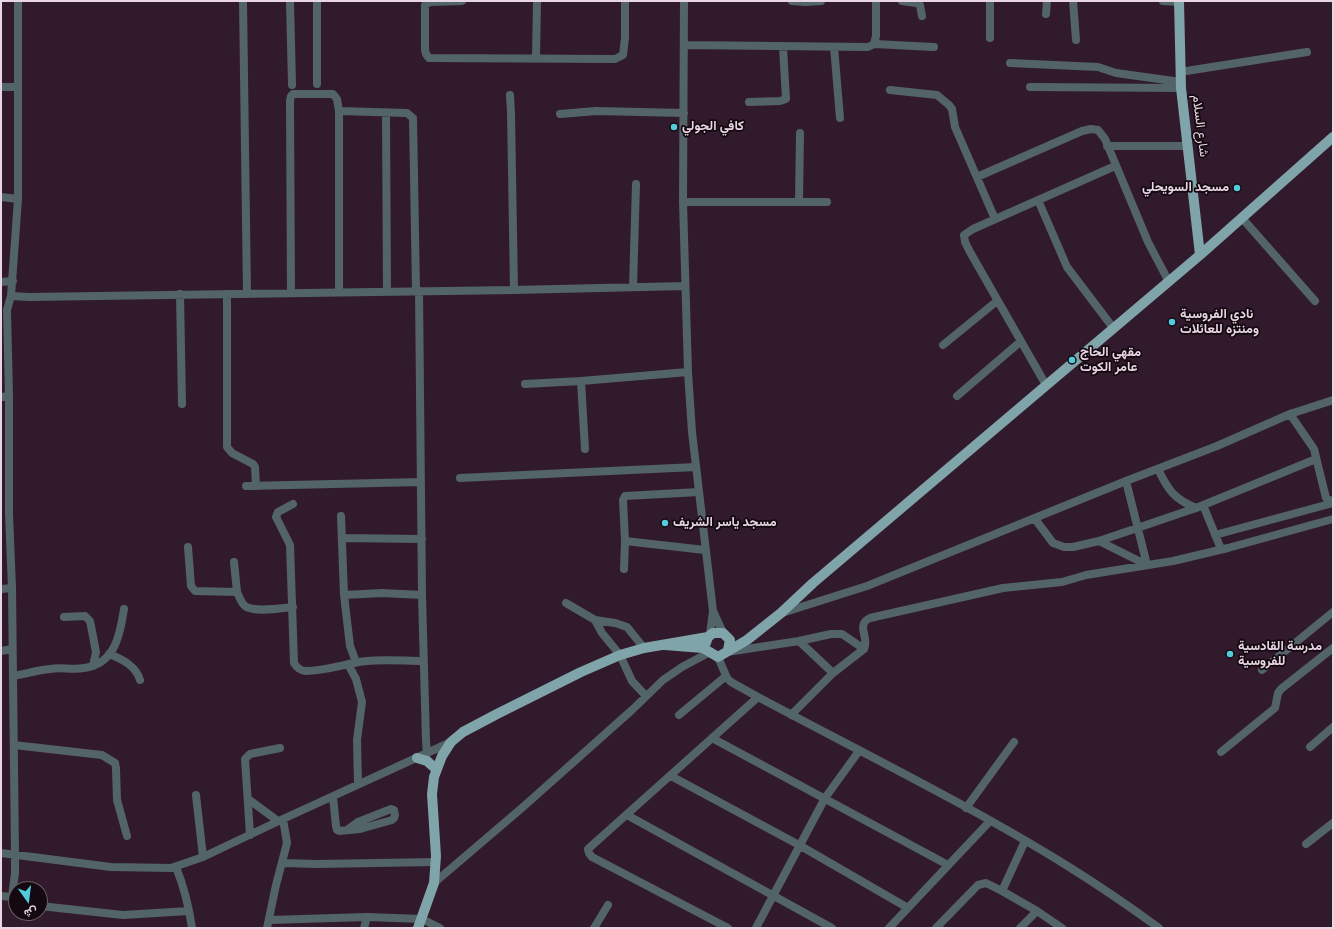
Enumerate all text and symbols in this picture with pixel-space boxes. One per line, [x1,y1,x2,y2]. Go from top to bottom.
street label: شارع السلام [1187,94,1211,158]
place label: كافي الجولي [682,119,744,135]
marker: كافي الجولي [669,122,679,132]
place label: مسجد السويحلي [1142,180,1229,196]
marker: مسجد السويحلي [1232,183,1242,193]
place label: نادي الفروسية ومنتزه للعائلات [1180,307,1259,338]
marker: نادي الفروسية ومنتزه للعائلات [1167,317,1177,327]
place label: مقهي الحاج عامر الكوت [1080,345,1141,376]
marker: مقهي الحاج عامر الكوت [1067,355,1077,365]
place label: مسجد ياسر الشريف [673,515,777,531]
marker: مسجد ياسر الشريف [660,518,670,528]
place label: مدرسة القادسية للفروسية [1238,639,1322,670]
marker: مدرسة القادسية للفروسية [1225,649,1235,659]
north arrow [8,881,48,921]
text: ش [23,903,39,920]

